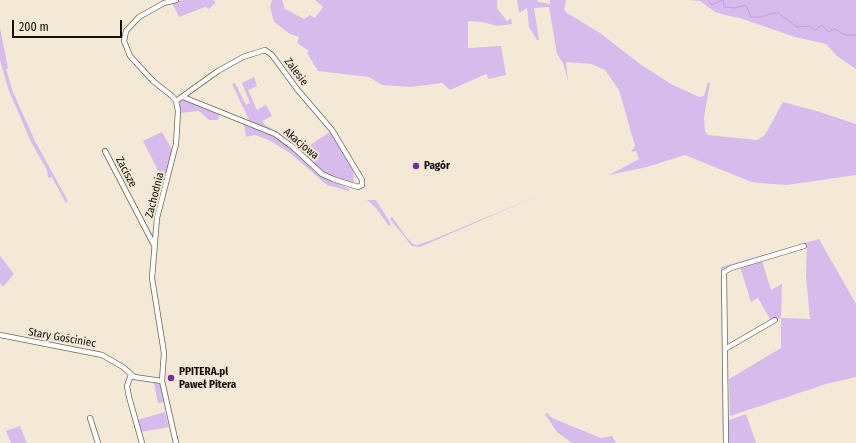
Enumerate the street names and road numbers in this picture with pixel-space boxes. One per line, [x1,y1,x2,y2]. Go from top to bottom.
street label: Zalesie [281,55,311,89]
street label: Akacjowa [281,125,321,163]
street label: Zacisze [113,155,139,189]
street label: Zachodnia [143,171,167,219]
street label: Stary Gościniec [27,326,97,350]

